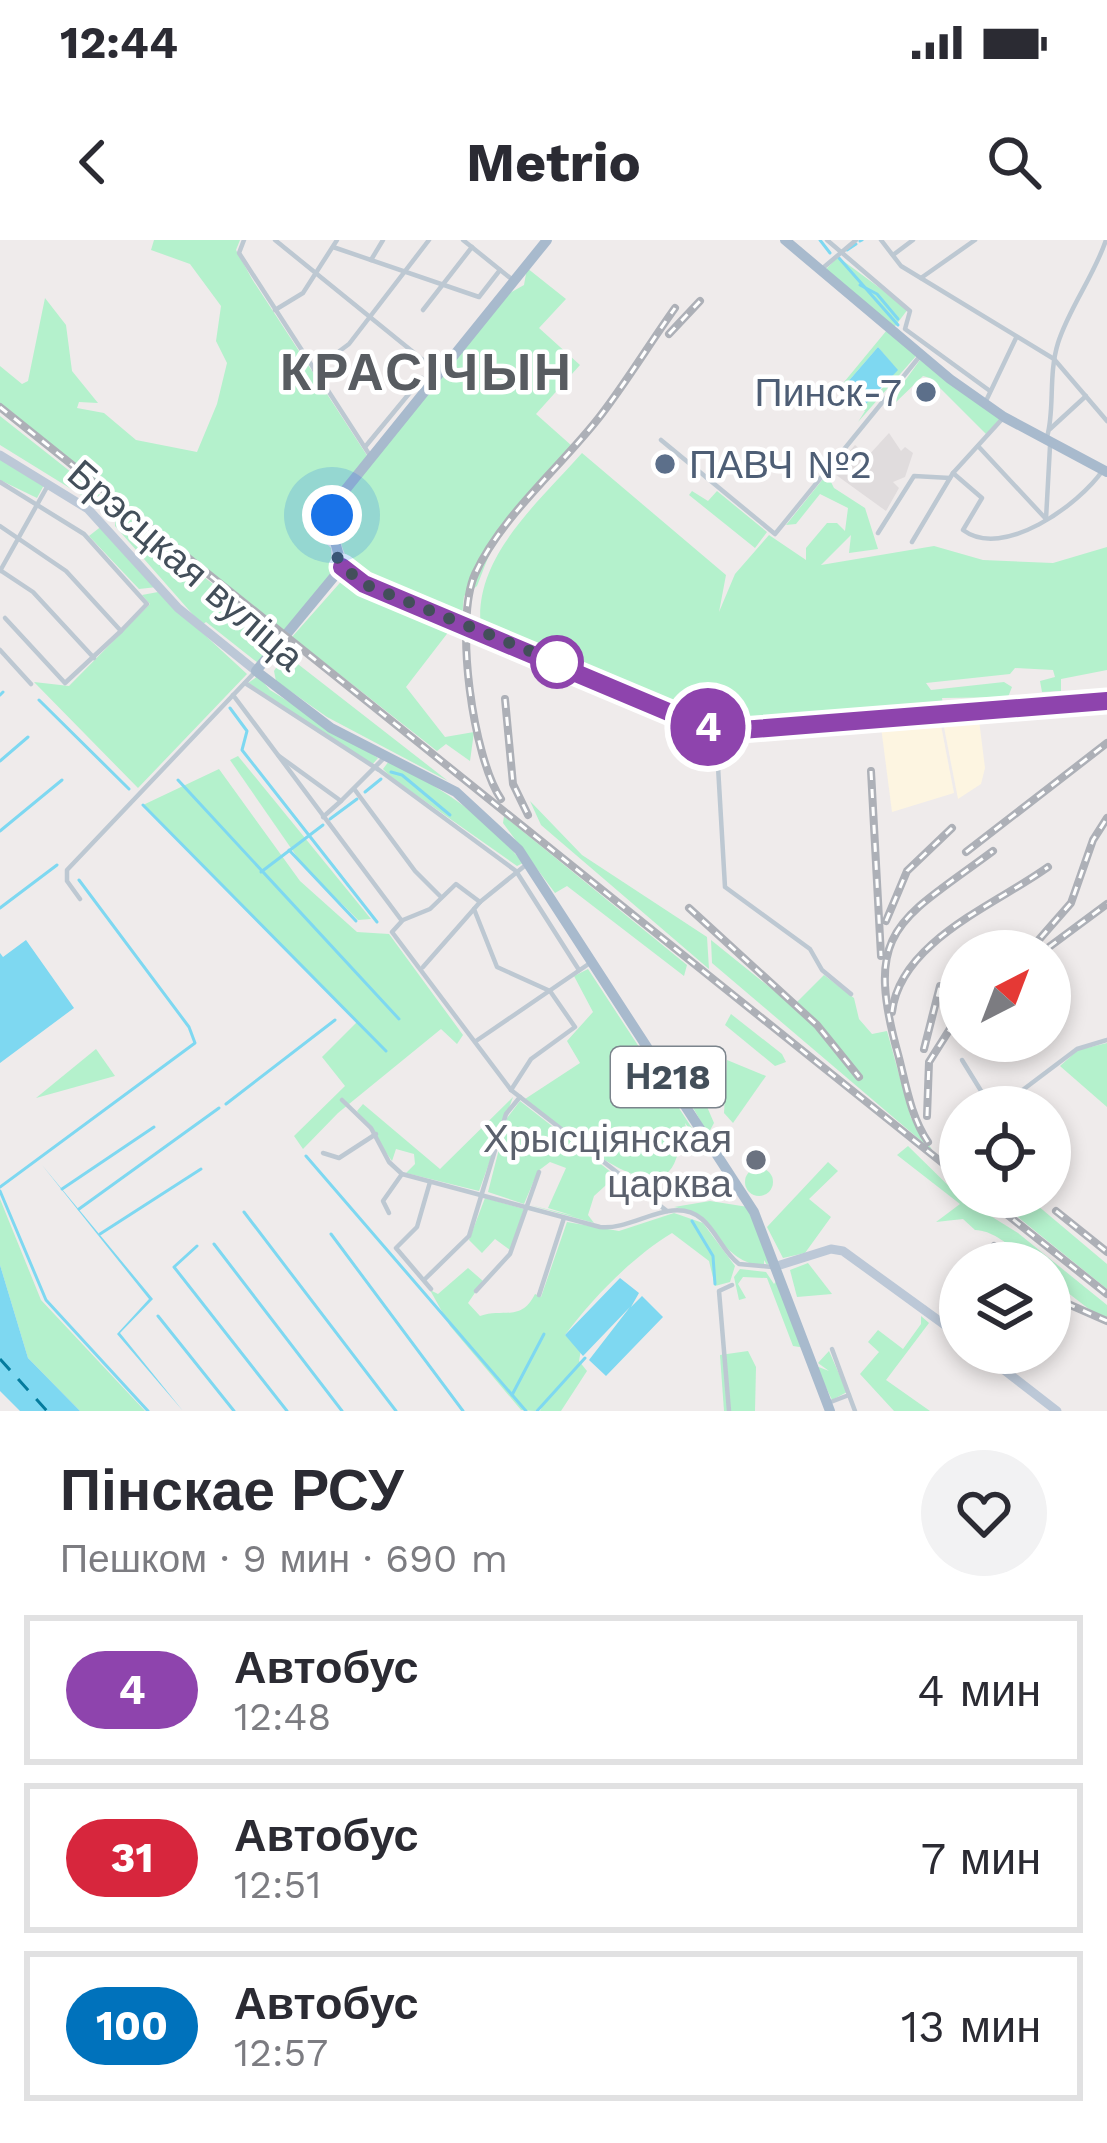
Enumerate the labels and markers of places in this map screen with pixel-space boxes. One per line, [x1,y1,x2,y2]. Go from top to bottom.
place label: Пинск-7 [755,370,902,415]
marker: Пинск-7 [913,379,939,405]
place label: ПАВЧ №2 [689,442,872,487]
marker: ПАВЧ №2 [652,451,678,477]
unlabelled marker [532,637,582,687]
place label: Хрысціянская царква [483,1116,732,1206]
marker: Хрысціянская царква [743,1147,769,1173]

